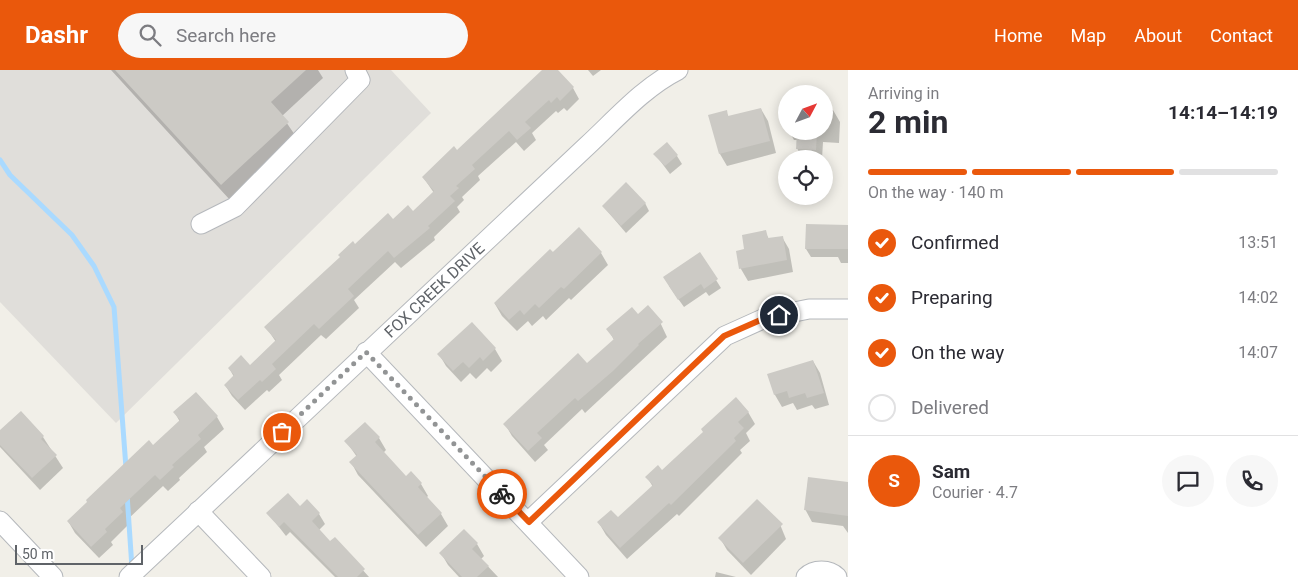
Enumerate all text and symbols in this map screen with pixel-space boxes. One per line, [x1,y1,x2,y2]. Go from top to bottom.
search box [118,13,468,58]
text: Dashr [25,21,88,49]
icon: search [136,21,164,49]
text: Search here [176,24,276,47]
text: Home [994,25,1043,46]
text: Map [1071,25,1106,46]
text: About [1134,25,1182,46]
text: Contact [1210,25,1273,46]
text: Arriving in [868,84,939,103]
north arrow [778,85,832,140]
map controls [778,85,833,205]
text: 14:14–14:19 [1168,101,1278,124]
text: 2 min [868,103,948,141]
button: locate [778,150,833,205]
text: On the way · 140 m [868,183,1004,202]
icon: check [868,229,896,257]
text: Confirmed [911,231,999,254]
text: 13:51 [1238,233,1278,252]
street label: FOX CREEK DRIVE [381,239,488,342]
icon: check [868,284,896,312]
text: Preparing [911,286,993,309]
text: 14:02 [1238,288,1278,307]
pin [758,294,800,336]
icon: home [765,301,793,329]
icon: check [868,339,896,367]
text: On the way [911,341,1004,364]
text: 14:07 [1238,343,1278,362]
text: Delivered [911,396,989,419]
pin [261,411,303,453]
icon: bag [268,418,296,446]
button: chat [1162,455,1214,507]
button: phone [1226,455,1278,507]
text: Sam [932,460,970,483]
courier [477,469,527,519]
text: S [888,469,900,492]
icon: bike [488,480,516,508]
text: Courier · 4.7 [932,483,1018,502]
scale bar [15,542,142,565]
text: 50 m [22,546,54,562]

